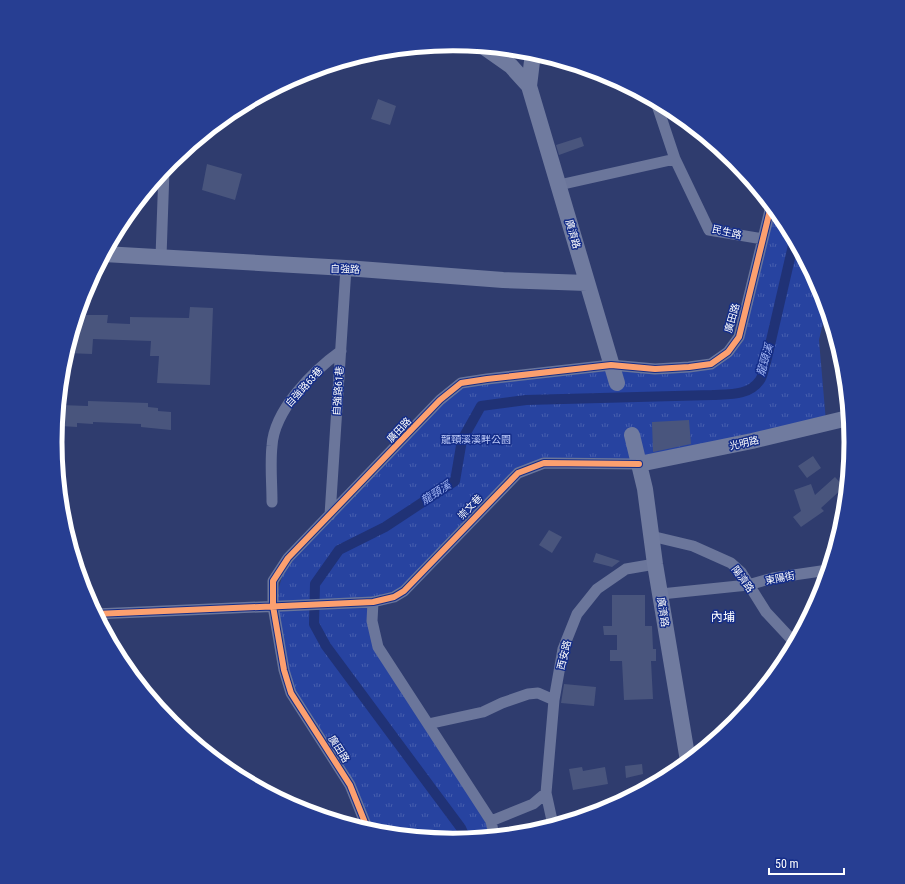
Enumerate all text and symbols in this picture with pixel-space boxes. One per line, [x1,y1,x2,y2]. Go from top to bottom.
street label: 廣濟路 [564,218,582,250]
street label: 民生路 [711,223,743,241]
street label: 自強路 [330,263,360,275]
street label: 廣田路 [723,302,741,334]
water label: 龍頸溪 [754,340,776,378]
street label: 自強路63巷 [283,365,325,409]
street label: 自強路61巷 [331,366,345,416]
street label: 廣田路 [385,415,413,445]
park label: 龍頸溪溪畔公園 [441,434,511,445]
street label: 光明路 [728,434,760,452]
water label: 龍頸溪 [419,477,455,507]
street label: 崇文巷 [456,492,484,522]
street label: 陽濟路 [730,564,756,594]
street label: 東陽街 [764,570,796,586]
street label: 廣濟路 [655,596,671,628]
district label: 內埔 [711,610,735,624]
street label: 西安路 [555,639,573,671]
street label: 廣田路 [326,733,352,765]
scale bar [769,850,844,876]
text: 50 m [775,857,799,871]

